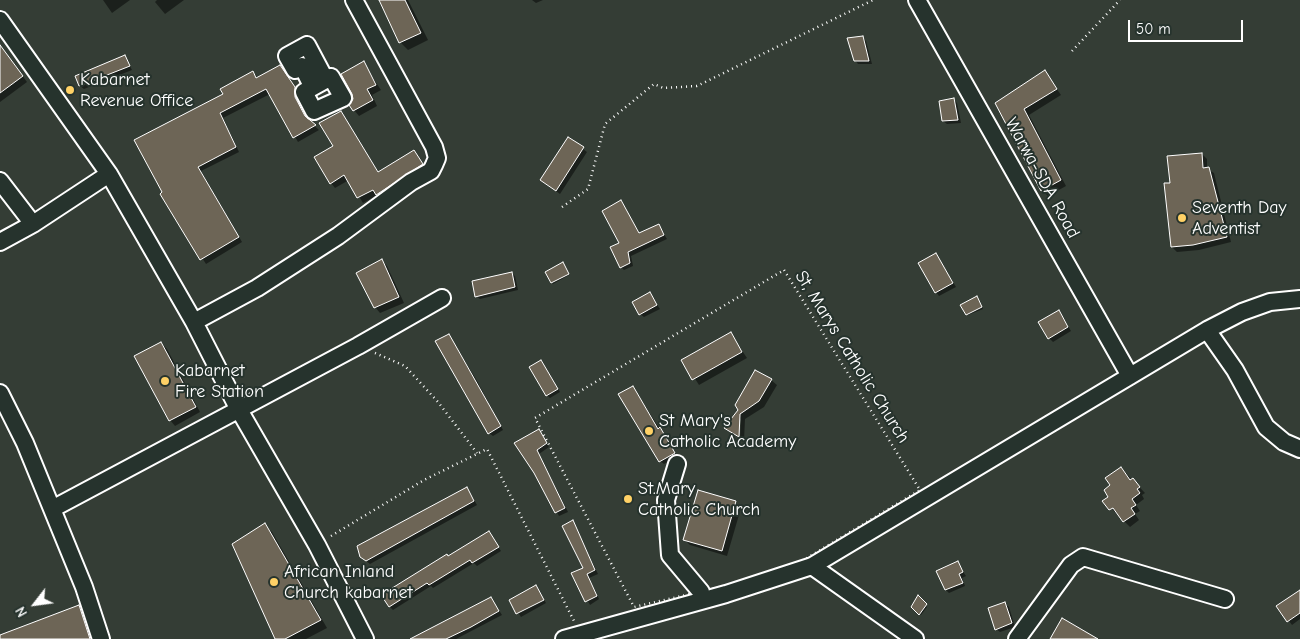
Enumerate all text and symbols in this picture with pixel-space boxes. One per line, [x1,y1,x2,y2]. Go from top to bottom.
scale bar [1130,10,1245,42]
text: 50 m [1136,20,1171,38]
place label: Kabarnet Revenue Office [80,69,193,112]
marker: Kabarnet Revenue Office [64,84,76,96]
street label: Warwa-SDA Road [1000,114,1084,242]
place label: Seventh Day Adventist [1192,197,1287,240]
marker: Seventh Day Adventist [1176,212,1188,224]
street label: St, Marys Catholic Church [790,267,914,447]
place label: Kabarnet Fire Station [175,360,264,402]
marker: Kabarnet Fire Station [159,375,171,387]
place label: St Mary's Catholic Academy [659,410,796,452]
marker: St Mary's Catholic Academy [643,425,655,437]
place label: St.Mary Catholic Church [638,478,760,520]
marker: St.Mary Catholic Church [622,493,634,505]
place label: African Inland Church kabarnet [284,561,413,604]
marker: African Inland Church kabarnet [268,576,280,588]
north arrow [10,579,60,629]
text: N [12,604,31,620]

